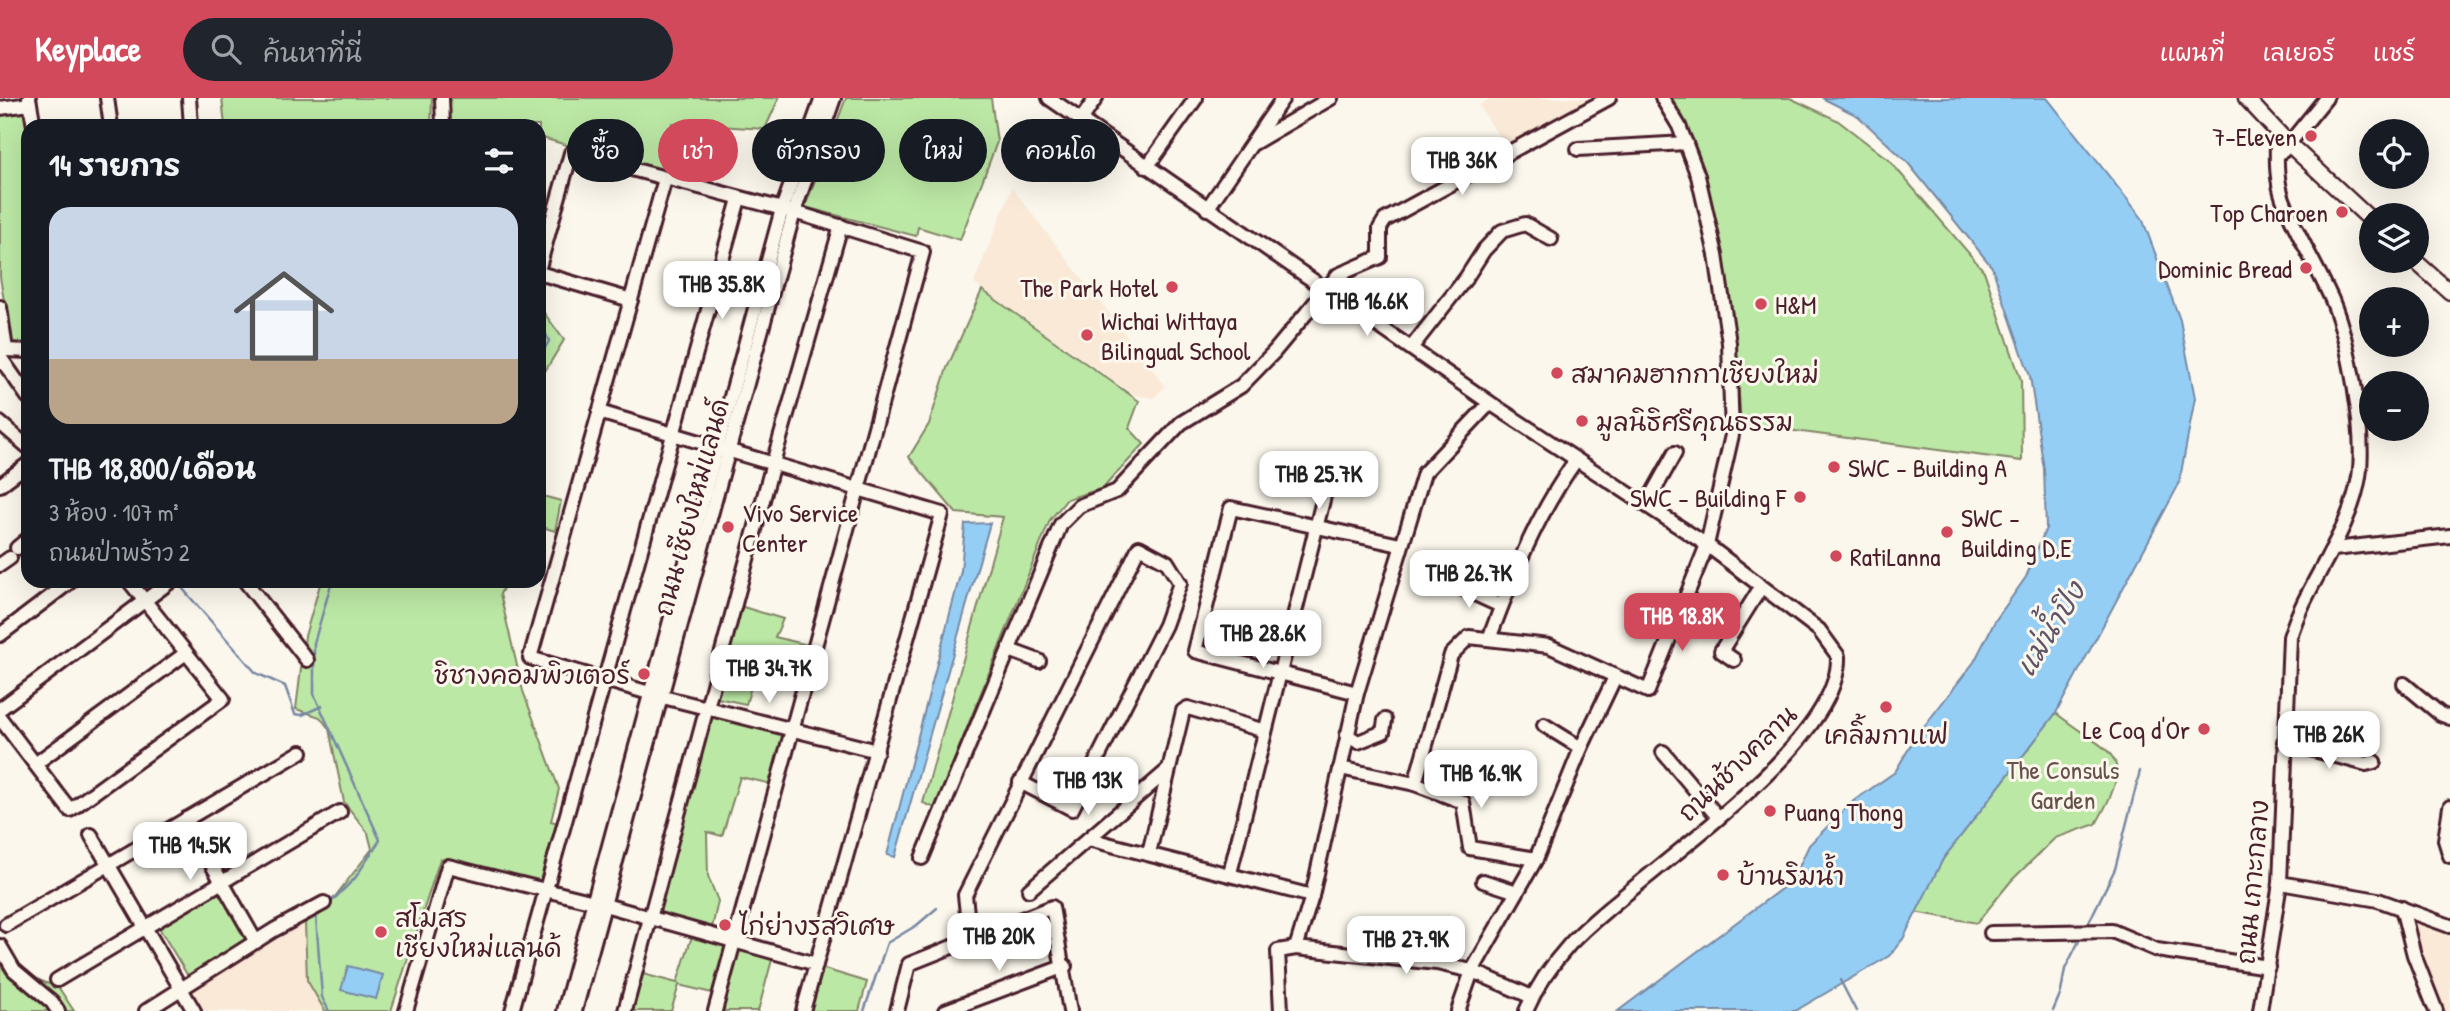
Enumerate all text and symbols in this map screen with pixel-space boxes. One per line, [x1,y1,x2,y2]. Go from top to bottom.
search box [183,18,673,81]
text: Keyplace [35,27,141,71]
icon: search [207,30,245,68]
text: ค้นหาที่นี่ [263,35,362,70]
text: แผนที่ [2160,36,2225,68]
text: เลเยอร์ [2263,36,2335,68]
text: แชร์ [2373,36,2415,68]
chip: ซื้อ [567,119,644,182]
chip: เช่า [658,119,738,182]
chip: ตัวกรอง [752,119,885,182]
chip: ใหม่ [899,119,987,182]
chip: คอนโด [1001,119,1120,182]
place label: 7-Eleven [2212,119,2297,154]
map controls [2359,119,2429,441]
button: locate [2359,119,2429,189]
marker: 7-Eleven [2303,128,2319,144]
pin: THB 36K [1397,138,1527,197]
icon: filters [480,142,518,180]
text: THB 36K [1427,144,1497,175]
text: 14 รายการ [49,145,181,185]
place label: Top Charoen [2210,195,2328,230]
button: layers [2359,203,2429,273]
marker: Top Charoen [2334,204,2350,220]
place label: Dominic Bread [2158,251,2292,286]
icon: home [221,253,347,379]
marker: Dominic Bread [2298,260,2314,276]
pin: THB 35.8K [642,262,802,321]
text: THB 35.8K [679,268,765,299]
place label: The Park Hotel [1020,270,1158,305]
pin: THB 16.6K [1287,278,1447,338]
marker: The Park Hotel [1164,279,1180,295]
text: THB 16.6K [1326,285,1408,316]
place label: H&M [1775,287,1816,322]
button: + [2359,287,2429,357]
marker: H&M [1753,296,1769,312]
place label: Wichai Wittaya Bilingual School [1101,303,1250,368]
marker: Wichai Wittaya Bilingual School [1079,327,1095,343]
place label: สมาคมฮากกาเชียงใหม่ [1571,356,1819,391]
marker: สมาคมฮากกาเชียงใหม่ [1549,365,1565,381]
button: − [2359,371,2429,441]
street label: ถนน เชียงใหม่แลนด์ [645,394,737,620]
place label: มูลนิธิศรีคุณธรรม [1596,404,1793,441]
marker: มูลนิธิศรีคุณธรรม [1574,413,1590,429]
text: THB 18,800/เดือน [49,448,256,488]
place label: SWC - Building A [1848,450,2007,485]
pin: THB 25.7K [1239,452,1399,511]
text: THB 25.7K [1275,458,1363,489]
marker: SWC - Building A [1826,459,1842,475]
place label: SWC - Building F [1630,480,1787,515]
marker: SWC - Building F [1792,489,1808,505]
place label: Vivo Service Center [742,495,858,560]
text: 3 ห้อง · 107 m² [49,497,179,528]
place label: SWC - Building D,E [1961,500,2072,565]
marker: Vivo Service Center [720,519,736,535]
marker: SWC - Building D,E [1939,524,1955,540]
text: ถนนป่าพร้าว 2 [49,537,190,568]
place label: RatiLanna [1850,539,1940,574]
marker: RatiLanna [1828,548,1844,564]
pin: THB 26.7K [1389,550,1549,610]
text: THB 26.7K [1426,557,1512,588]
water label: แม่น้ำปิง [2001,569,2095,683]
pin: THB 18.8K [1602,594,1762,653]
text: THB 18.8K [1640,600,1724,631]
pin: THB 28.6K [1183,610,1343,670]
text: THB 28.6K [1220,617,1306,648]
pin: THB 34.7K [689,646,849,705]
text: THB 34.7K [726,652,812,683]
place label: ชิชางคอมพิวเตอร์ [434,657,630,692]
marker: ชิชางคอมพิวเตอร์ [636,666,652,682]
street label: ถนนช้างคลาน [1670,697,1804,829]
marker: เคลิ้มกาแฟ [1878,699,1894,715]
place label: Le Coq d'Or [2082,712,2190,747]
pin: THB 26K [2264,712,2394,771]
place label: เคลิ้มกาแฟ [1824,713,1948,752]
text: THB 26K [2294,718,2364,749]
marker: Le Coq d'Or [2196,721,2212,737]
pin: THB 16.9K [1401,750,1561,810]
park label: The Consuls Garden [2006,752,2120,817]
text: THB 16.9K [1440,757,1522,788]
pin: THB 13K [1023,758,1153,817]
text: THB 13K [1053,764,1123,795]
place label: Puang Thong [1784,794,1903,829]
street label: ถนน เกาะกลาง [2227,798,2277,966]
marker: Puang Thong [1762,803,1778,819]
pin: THB 14.5K [110,822,270,882]
text: THB 14.5K [149,829,231,860]
place label: บ้านริมน้ำ [1737,853,1845,893]
marker: บ้านริมน้ำ [1715,867,1731,883]
place label: สโมสร เชียงใหม่แลนด้ [395,900,562,965]
place label: ไก่ย่างรสวิเศษ [738,908,895,943]
pin: THB 20K [934,914,1064,973]
pin: THB 27.9K [1326,916,1486,976]
marker: ไก่ย่างรสวิเศษ [717,917,733,933]
text: THB 20K [963,920,1035,951]
text: THB 27.9K [1363,923,1449,954]
marker: สโมสร เชียงใหม่แลนด้ [373,924,389,940]

